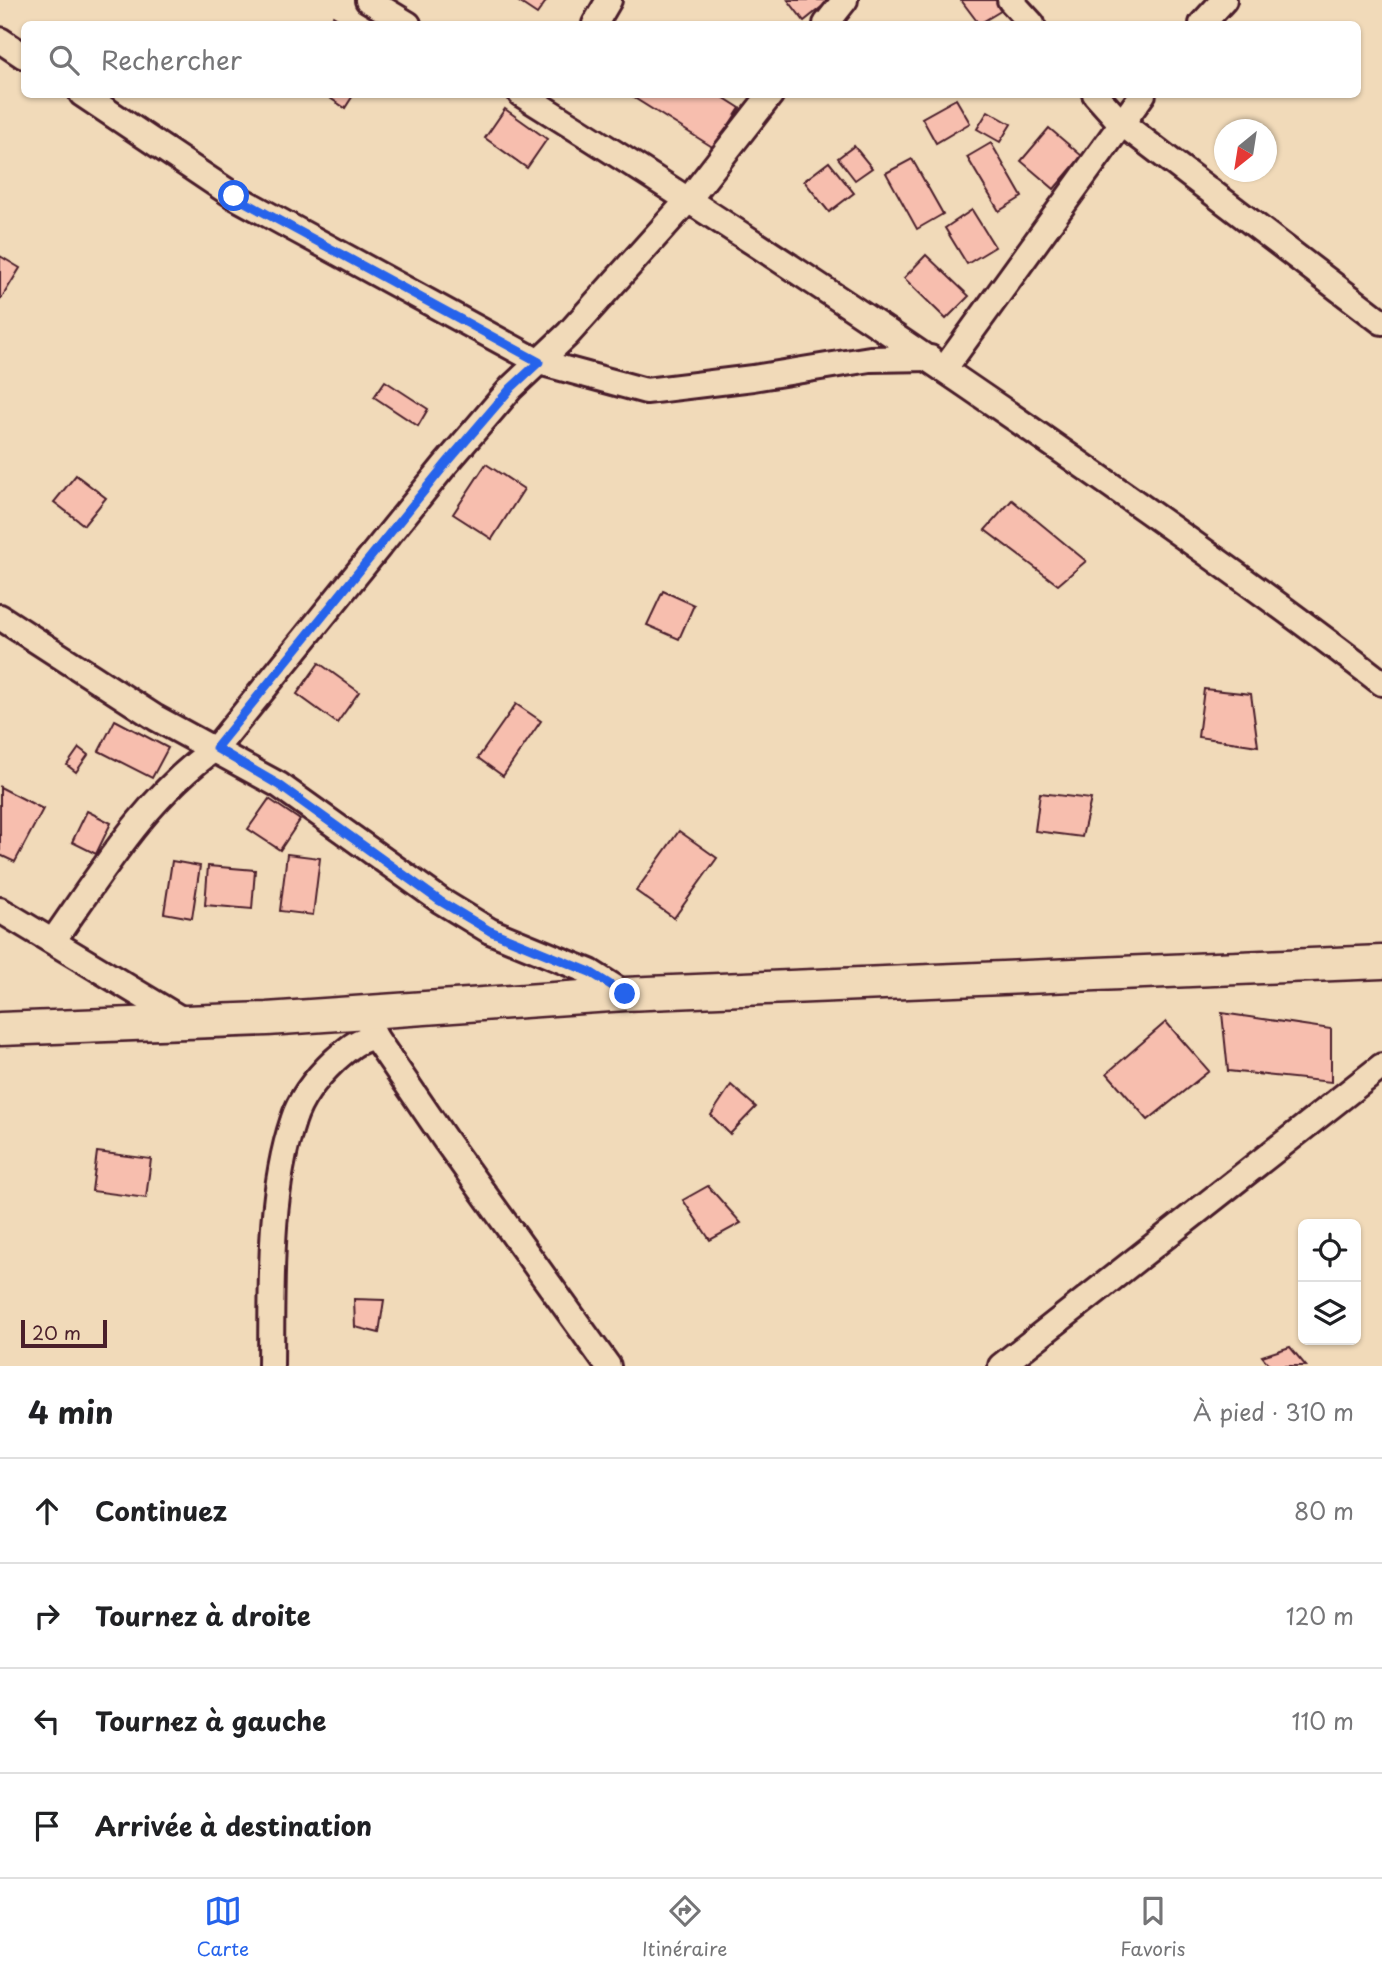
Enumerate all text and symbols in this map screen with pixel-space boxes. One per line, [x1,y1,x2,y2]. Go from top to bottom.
search box [21,21,1361,98]
text: Rechercher [101,40,242,79]
icon: search [45,41,83,79]
north arrow [1214,119,1277,182]
route start [218,180,249,211]
route end [609,978,640,1009]
map controls [1298,1219,1361,1345]
button: locate [1298,1219,1361,1282]
button: layers [1298,1282,1361,1345]
scale bar [21,1317,107,1349]
text: 20 m [32,1318,81,1346]
text: 4 min [28,1389,114,1434]
text: À pied · 310 m [1193,1394,1354,1429]
text: Continuez [95,1491,227,1530]
icon: ahead [28,1492,66,1530]
text: 80 m [1294,1493,1354,1528]
text: Tournez à droite [95,1596,311,1635]
icon: right [28,1597,66,1635]
text: 120 m [1286,1598,1354,1633]
text: Tournez à gauche [95,1701,326,1740]
icon: left [28,1702,66,1740]
text: 110 m [1292,1703,1354,1738]
text: Arrivée à destination [95,1806,372,1845]
icon: arrive [28,1807,66,1845]
tab: Carte [196,1892,249,1962]
tab: Itinéraire [642,1892,727,1962]
tab: Favoris [1120,1892,1186,1962]

